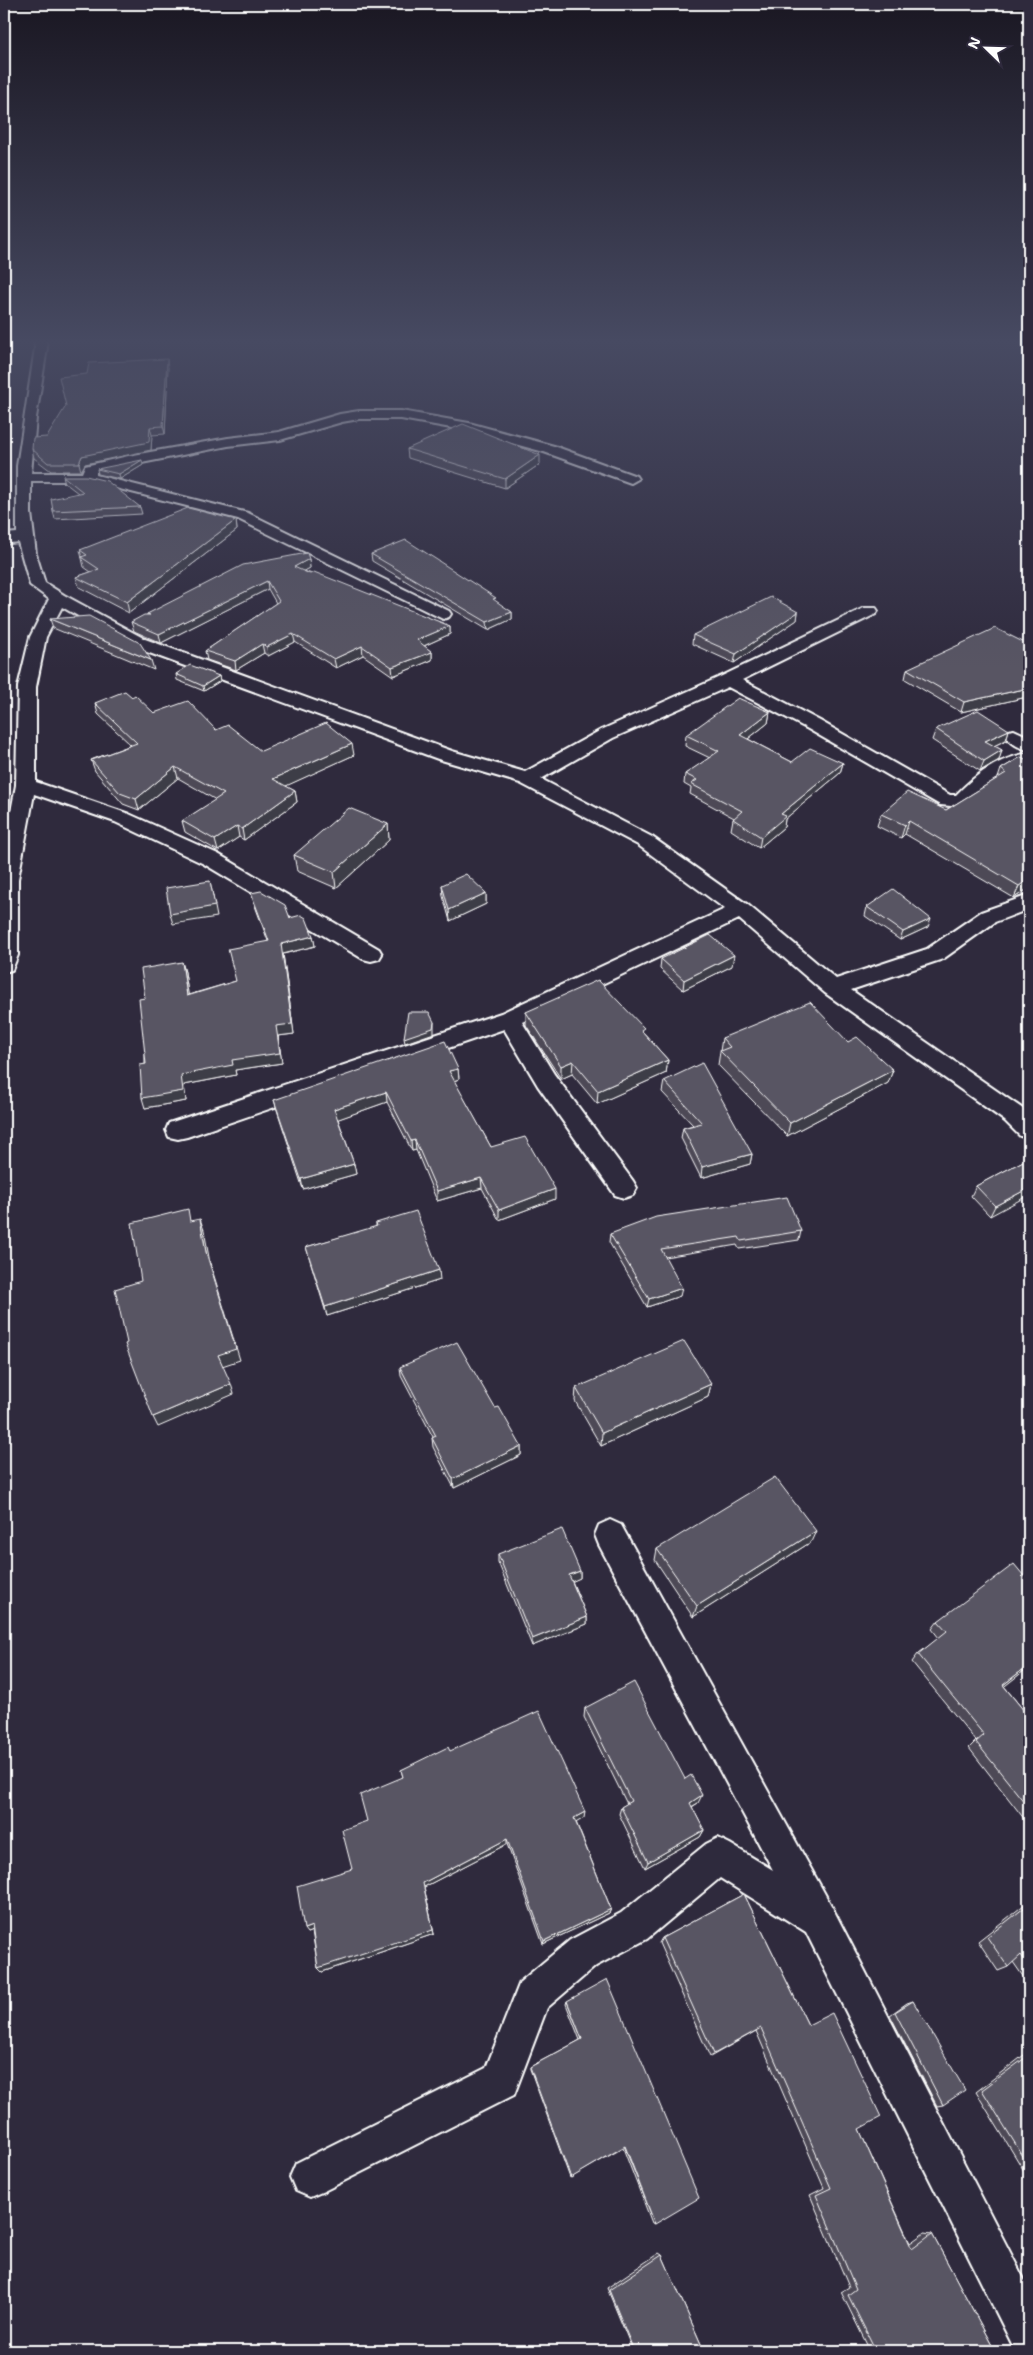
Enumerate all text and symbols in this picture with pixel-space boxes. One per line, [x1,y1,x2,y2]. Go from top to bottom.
north arrow [960,22,1010,72]
text: N [964,34,984,52]

